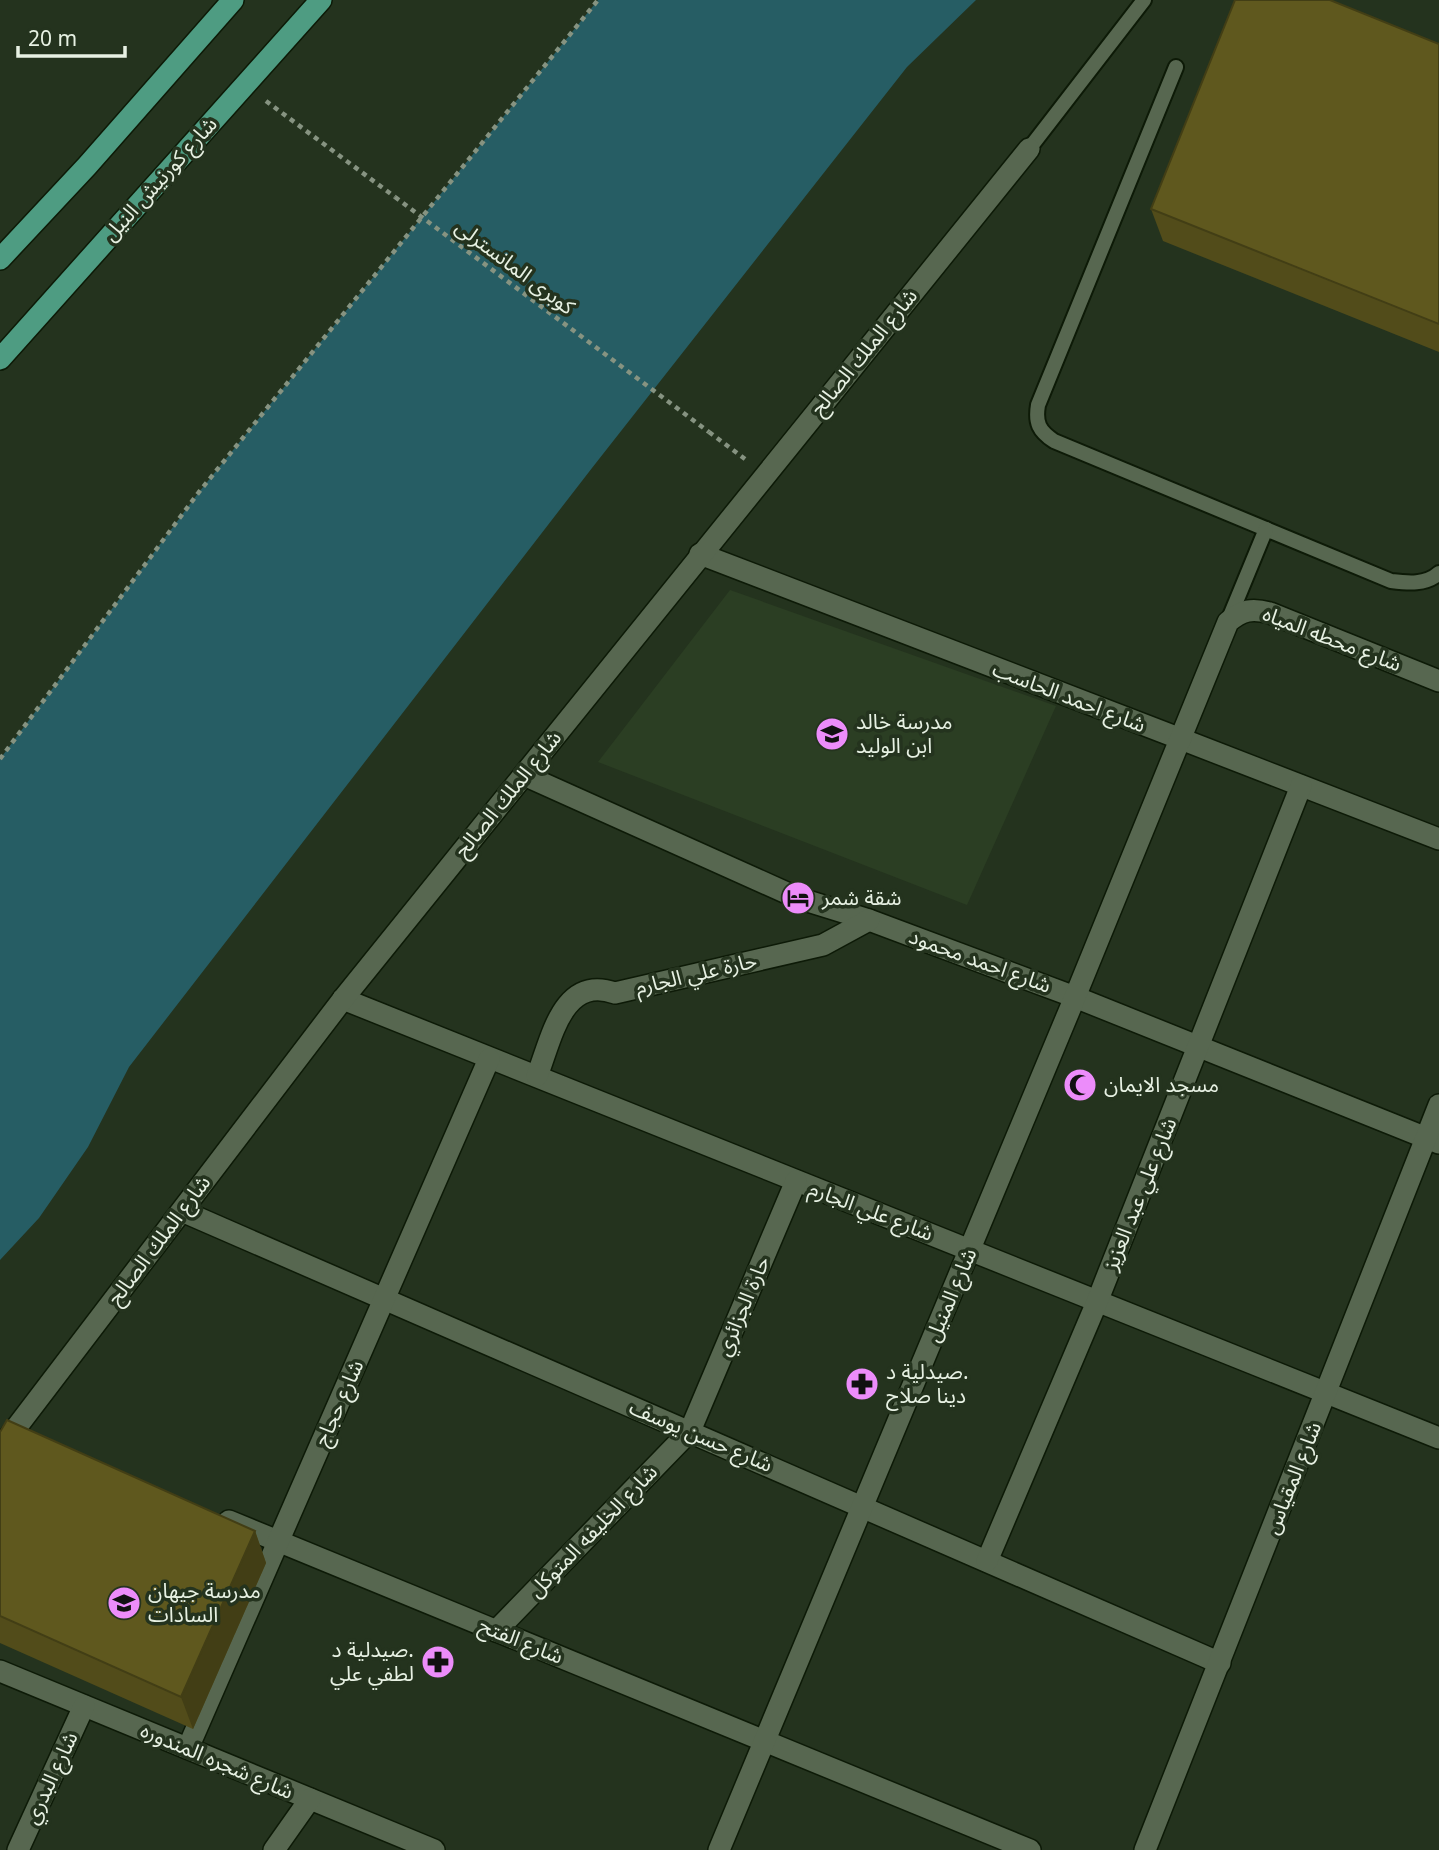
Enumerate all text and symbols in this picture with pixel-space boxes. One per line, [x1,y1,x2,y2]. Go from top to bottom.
scale bar [18,14,124,58]
text: 20 m [28,24,77,52]
street label: شارع كورنيش النيل [96,110,224,248]
street label: كوبرى المانسترلى [450,212,581,321]
street label: شارع الملك الصالح [803,282,925,422]
street label: شارع محطه المياه [1258,599,1406,679]
street label: شارع احمد الحاسب [988,654,1150,740]
place label: مدرسة خالد ابن الوليد [856,707,953,759]
school or university icon: مدرسة خالد ابن الوليد [813,715,851,753]
street label: شارع الملك الصالح [447,724,569,864]
hotel icon: شقة شمر [779,879,817,917]
place label: شقة شمر [821,883,901,911]
street label: شارع احمد محمود [905,921,1055,1001]
street label: حارة علي الجارم [632,945,760,1004]
mosque icon: مسجد الايمان [1061,1066,1099,1104]
place label: مسجد الايمان [1104,1070,1219,1098]
street label: شارع علي عبد العزيز [1095,1113,1185,1276]
street label: شارع الملك الصالح [100,1169,218,1311]
street label: شارع علي الجارم [804,1173,938,1249]
street label: شارع المنيل [918,1243,984,1347]
street label: حارة الجزائري [709,1251,778,1361]
street label: شارع حجاج [307,1355,371,1451]
place label: صيدلية د. دينا صلاح [886,1357,969,1411]
pharmacy icon: صيدلية د. دينا صلاح [843,1365,881,1403]
street label: شارع حسن يوسف [625,1392,777,1480]
street label: شارع المقياس [1257,1417,1329,1539]
street label: شارع الخليفه المتوكل [522,1458,664,1604]
place label: مدرسة جيهان السادات [148,1576,261,1628]
school or university icon: مدرسة جيهان السادات [105,1584,143,1622]
street label: شارع الفتح [474,1610,568,1672]
place label: صيدلية د. لطفي علي [330,1635,414,1690]
pharmacy icon: صيدلية د. لطفي علي [419,1643,457,1681]
street label: شارع شجره المندوره [136,1715,298,1807]
street label: شارع البدري [17,1727,86,1830]

